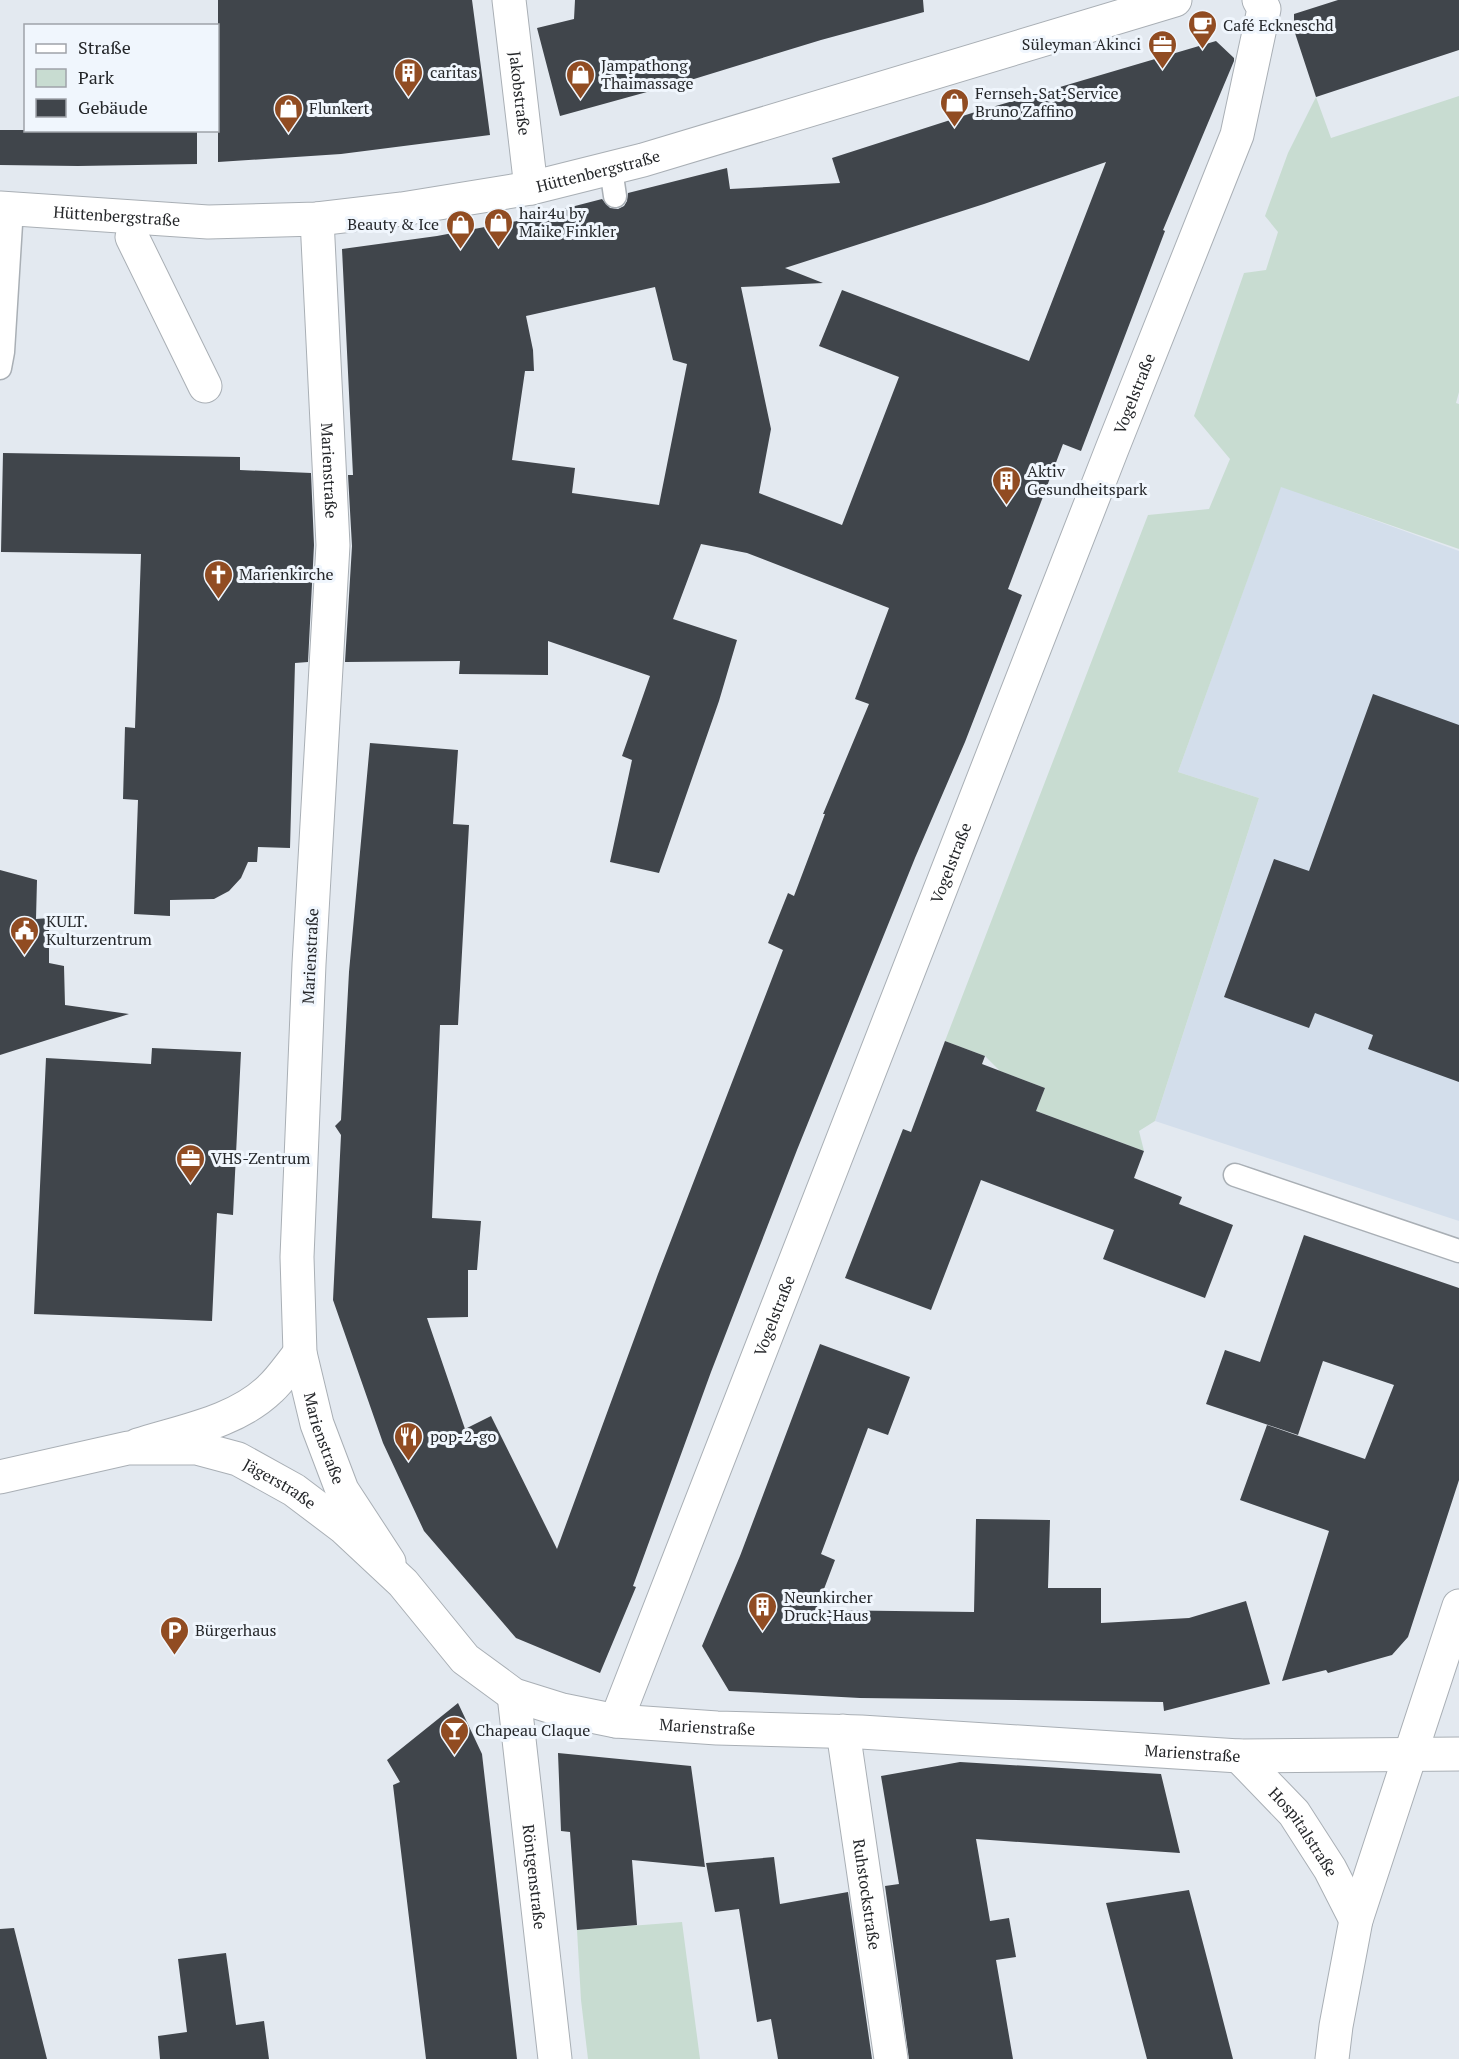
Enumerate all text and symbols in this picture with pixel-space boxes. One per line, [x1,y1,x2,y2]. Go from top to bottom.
cafe icon: Café Eckneschd [1186,9,1218,51]
place label: Café Eckneschd [1223,14,1334,36]
legend [24,24,219,132]
office icon: Süleyman Akinci [1146,28,1178,70]
place label: Süleyman Akinci [1022,33,1141,55]
text: Straße [78,35,131,59]
street label: Jakobstraße [504,50,536,137]
place label: Jampathong Thaimassage [601,54,693,94]
building icon: caritas [393,56,425,98]
shop icon: Jampathong Thaimassage [564,58,596,100]
place label: caritas [430,61,478,83]
text: Park [78,65,115,89]
place label: Fernseh-Sat-Service Bruno Zaffino [975,82,1119,122]
shop icon: Fernseh-Sat-Service Bruno Zaffino [938,86,970,128]
shop icon: Flunkert [272,92,304,134]
text: Gebäude [78,95,148,119]
place label: Flunkert [309,97,369,119]
street label: Hüttenbergstraße [534,144,663,197]
street label: Hüttenbergstraße [53,201,181,231]
place label: hair4u by Maike Finkler [519,202,617,242]
shop icon: hair4u by Maike Finkler [482,206,514,248]
shop icon: Beauty & Ice [444,208,476,250]
place label: Beauty & Ice [347,213,439,235]
street label: Vogelstraße [1108,350,1160,437]
street label: Marienstraße [316,422,343,519]
place label: Aktiv Gesundheitspark [1027,460,1148,500]
building icon: Aktiv Gesundheitspark [990,464,1022,506]
church icon: Marienkirche [202,558,234,600]
place label: Marienkirche [239,563,334,585]
street label: Vogelstraße [925,819,976,907]
street label: Marienstraße [297,908,323,1004]
place label: KULT. Kulturzentrum [46,910,152,950]
public building icon: KULT. Kulturzentrum [9,914,41,956]
office icon: VHS-Zentrum [174,1142,206,1184]
place label: VHS-Zentrum [211,1147,310,1169]
street label: Vogelstraße [748,1272,800,1359]
street label: Marienstraße [299,1390,350,1487]
restaurant icon: pop-2-go [393,1420,425,1462]
place label: pop-2-go [430,1425,497,1447]
street label: Jägerstraße [239,1453,321,1514]
place label: Neunkircher Druck-Haus [784,1586,874,1626]
building icon: Neunkircher Druck-Haus [747,1590,779,1632]
parking icon: Bürgerhaus [158,1614,190,1656]
place label: Bürgerhaus [195,1619,276,1641]
street label: Marienstraße [659,1713,756,1740]
bar icon: Chapeau Claque [438,1714,470,1756]
place label: Chapeau Claque [475,1719,590,1741]
street label: Marienstraße [1144,1739,1241,1767]
street label: Hospitalstraße [1264,1782,1343,1880]
street label: Röntgenstraße [518,1823,551,1931]
street label: Ruhstockstraße [848,1837,886,1951]

